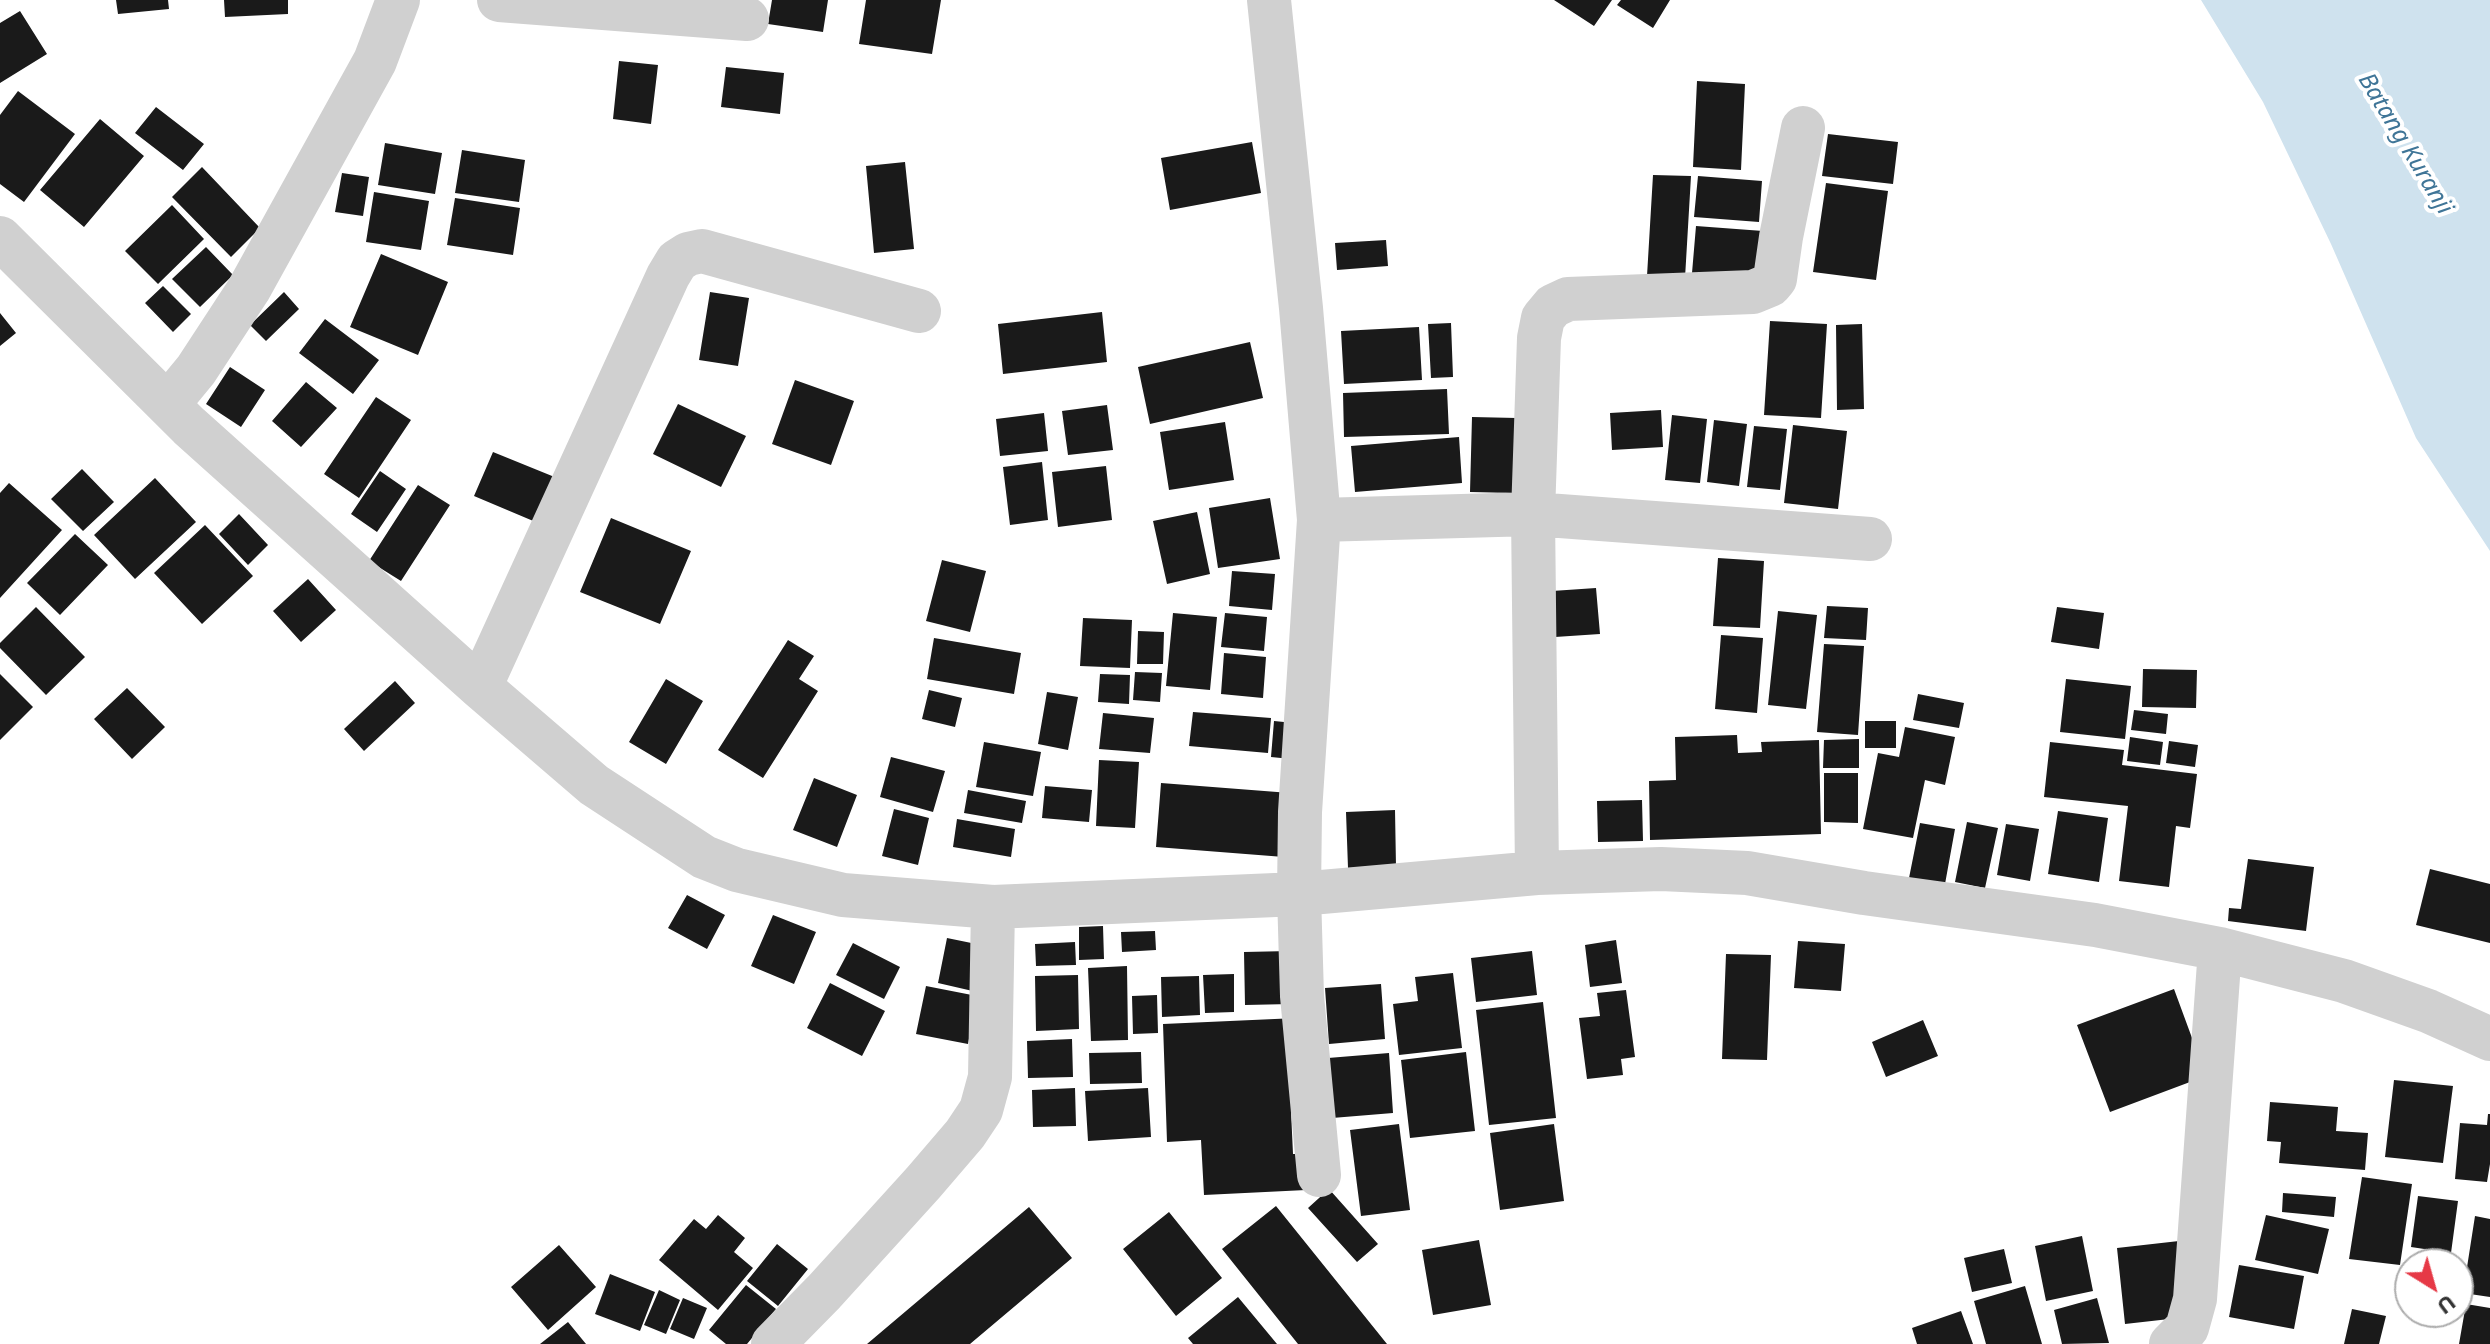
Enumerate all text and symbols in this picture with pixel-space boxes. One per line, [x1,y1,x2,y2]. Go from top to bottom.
water label: Batang Kuranji [2351,68,2459,220]
north arrow [2394,1248,2474,1328]
text: U [2432,1289,2463,1323]

